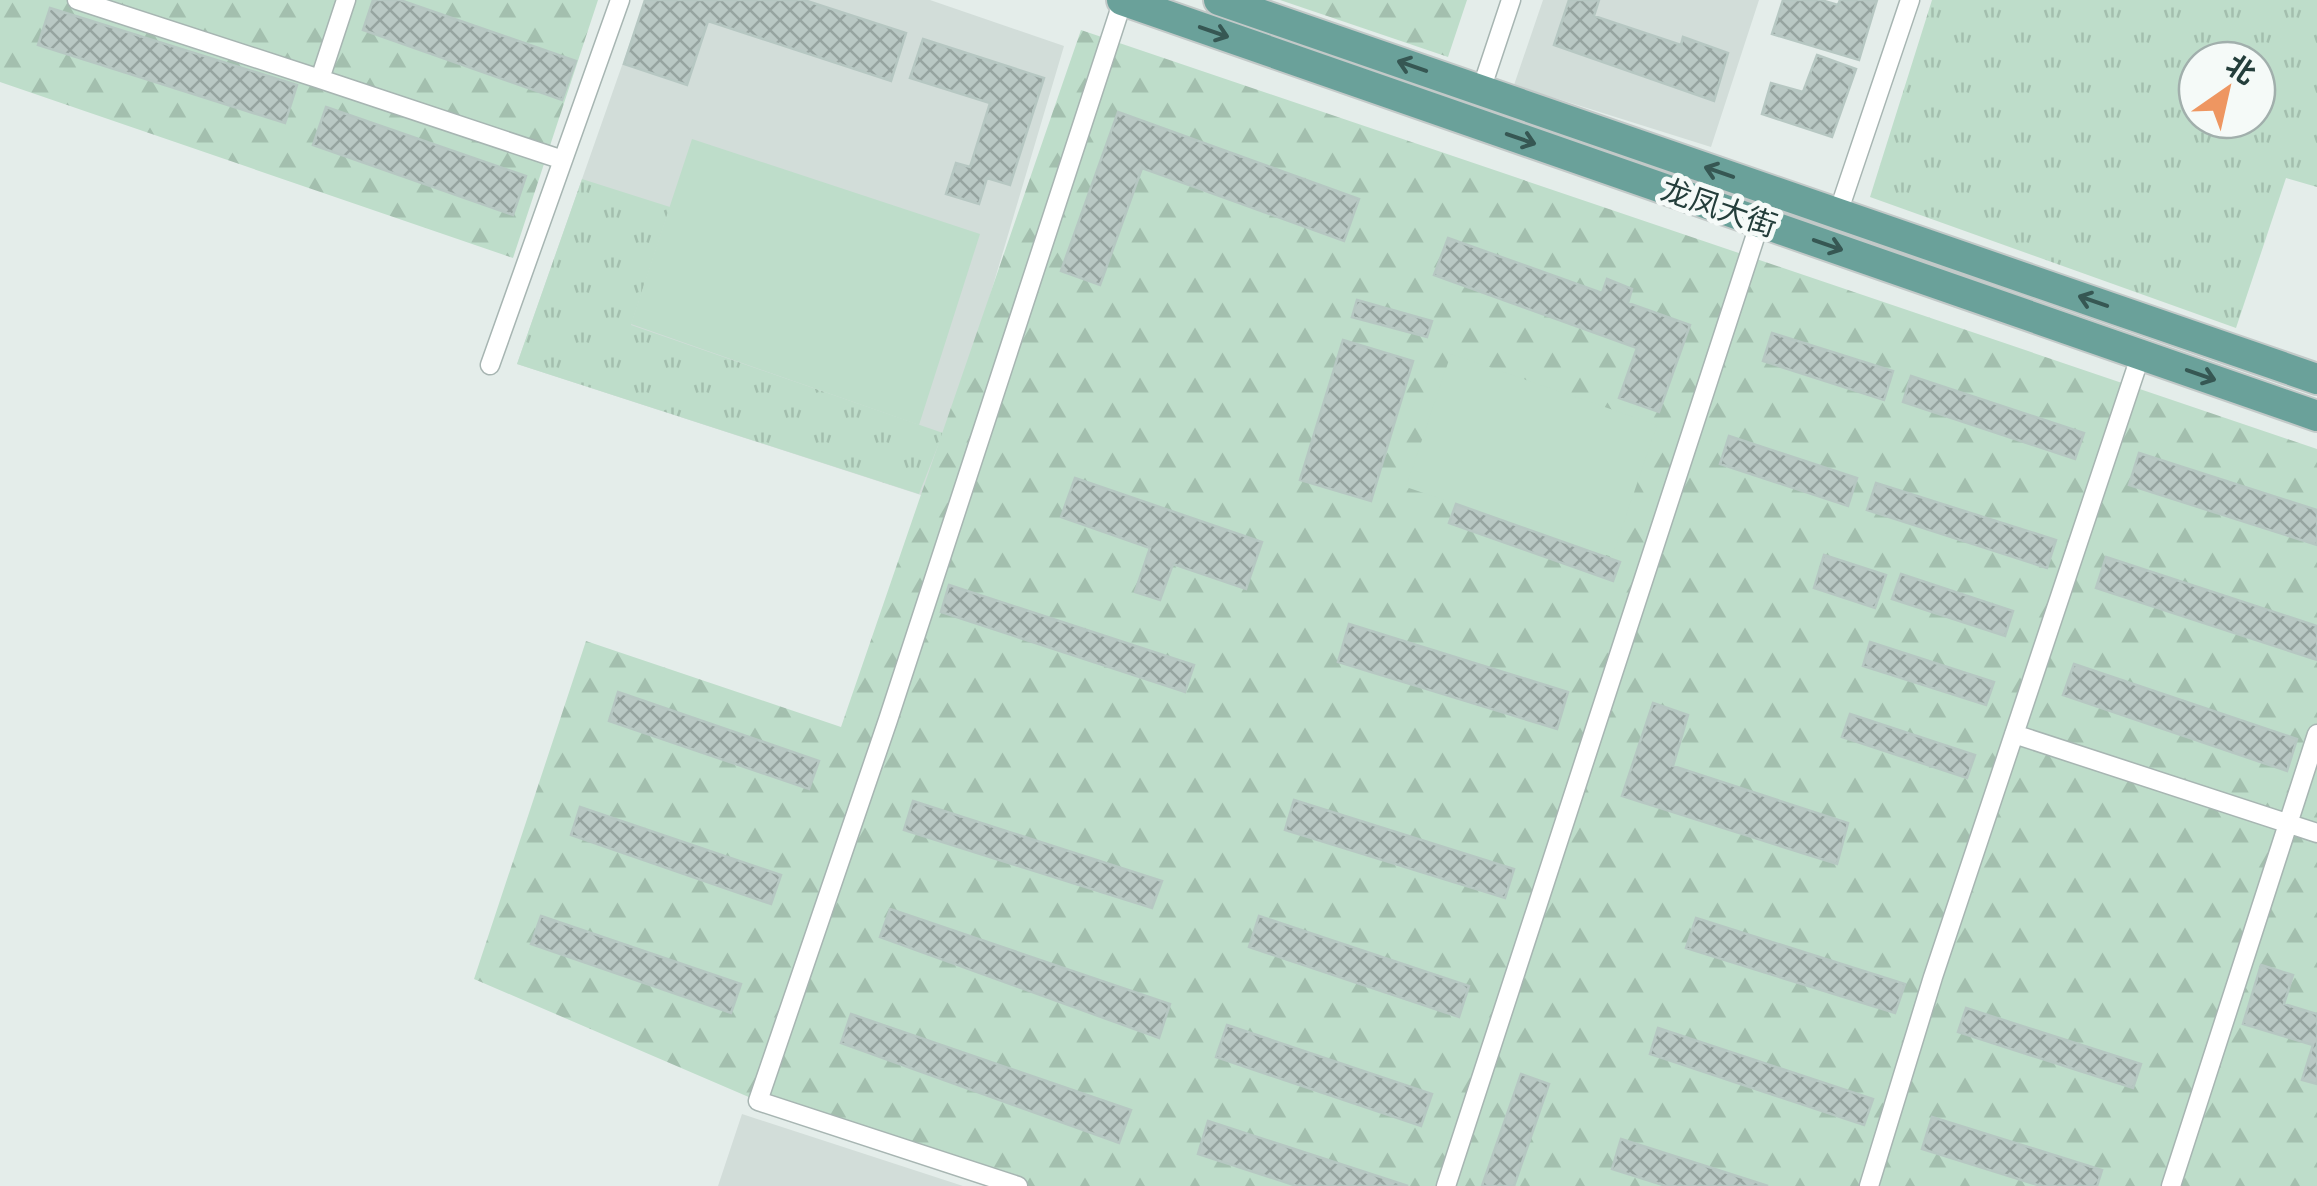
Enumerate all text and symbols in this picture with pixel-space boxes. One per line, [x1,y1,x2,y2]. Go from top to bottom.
one-way arrow [1197,24,1228,42]
north arrow [2177,40,2277,140]
text: 北 [2218,43,2265,95]
one-way arrow [1396,56,1428,74]
one-way arrow [1504,131,1536,149]
one-way arrow [1705,162,1736,180]
street label: 龙凤大街 [1655,166,1784,248]
one-way arrow [1811,238,1843,256]
one-way arrow [2077,290,2109,308]
one-way arrow [2184,367,2215,385]

